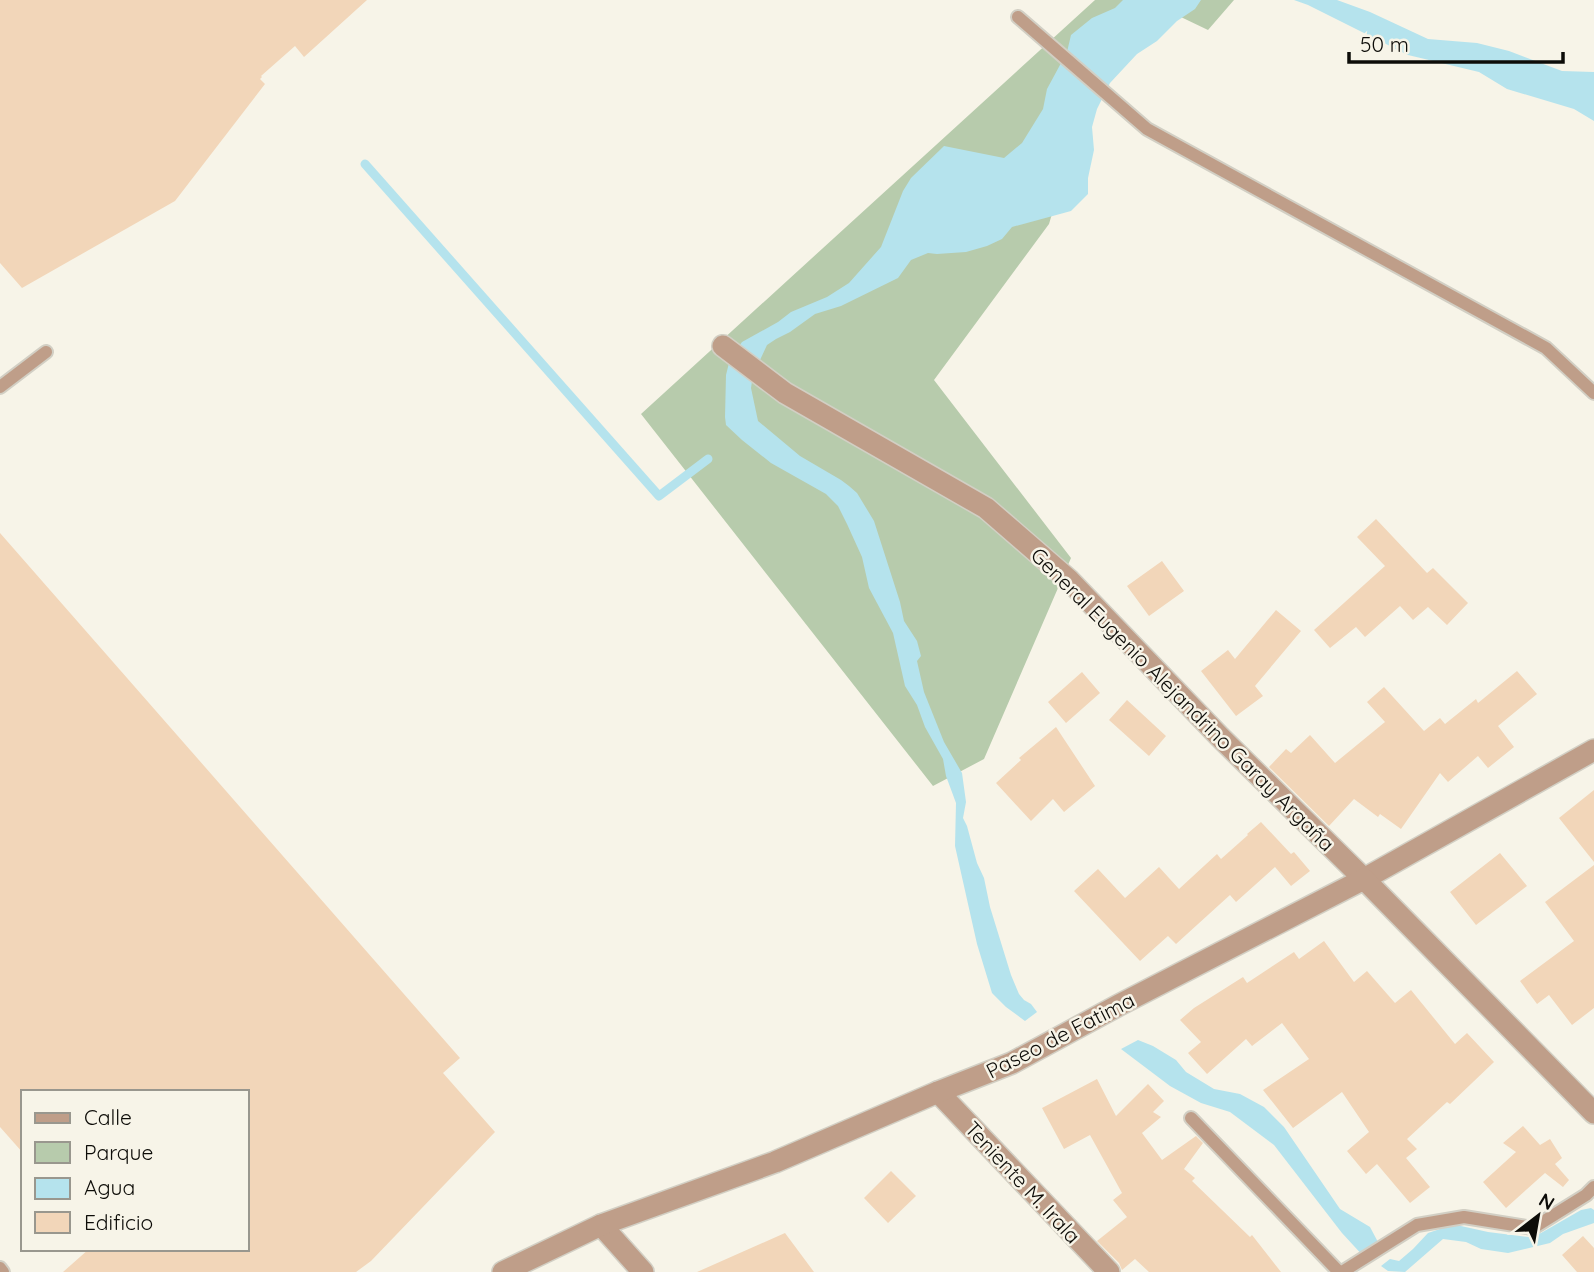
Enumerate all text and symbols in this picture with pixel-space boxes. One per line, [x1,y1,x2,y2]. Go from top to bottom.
scale bar [1349,21,1562,65]
text: 50 m [1360,31,1409,57]
street label: General Eugenio Alejandrino Garay Argaña [1026,542,1340,856]
street label: Paseo de Fatima [981,986,1139,1084]
legend [21,1090,248,1251]
text: Calle [84,1104,132,1130]
street label: Teniente M. Irala [960,1116,1086,1248]
text: Parque [84,1139,153,1165]
text: Agua [84,1174,135,1200]
north arrow [1503,1181,1573,1251]
text: N [1535,1188,1559,1215]
text: Edificio [84,1209,153,1235]

